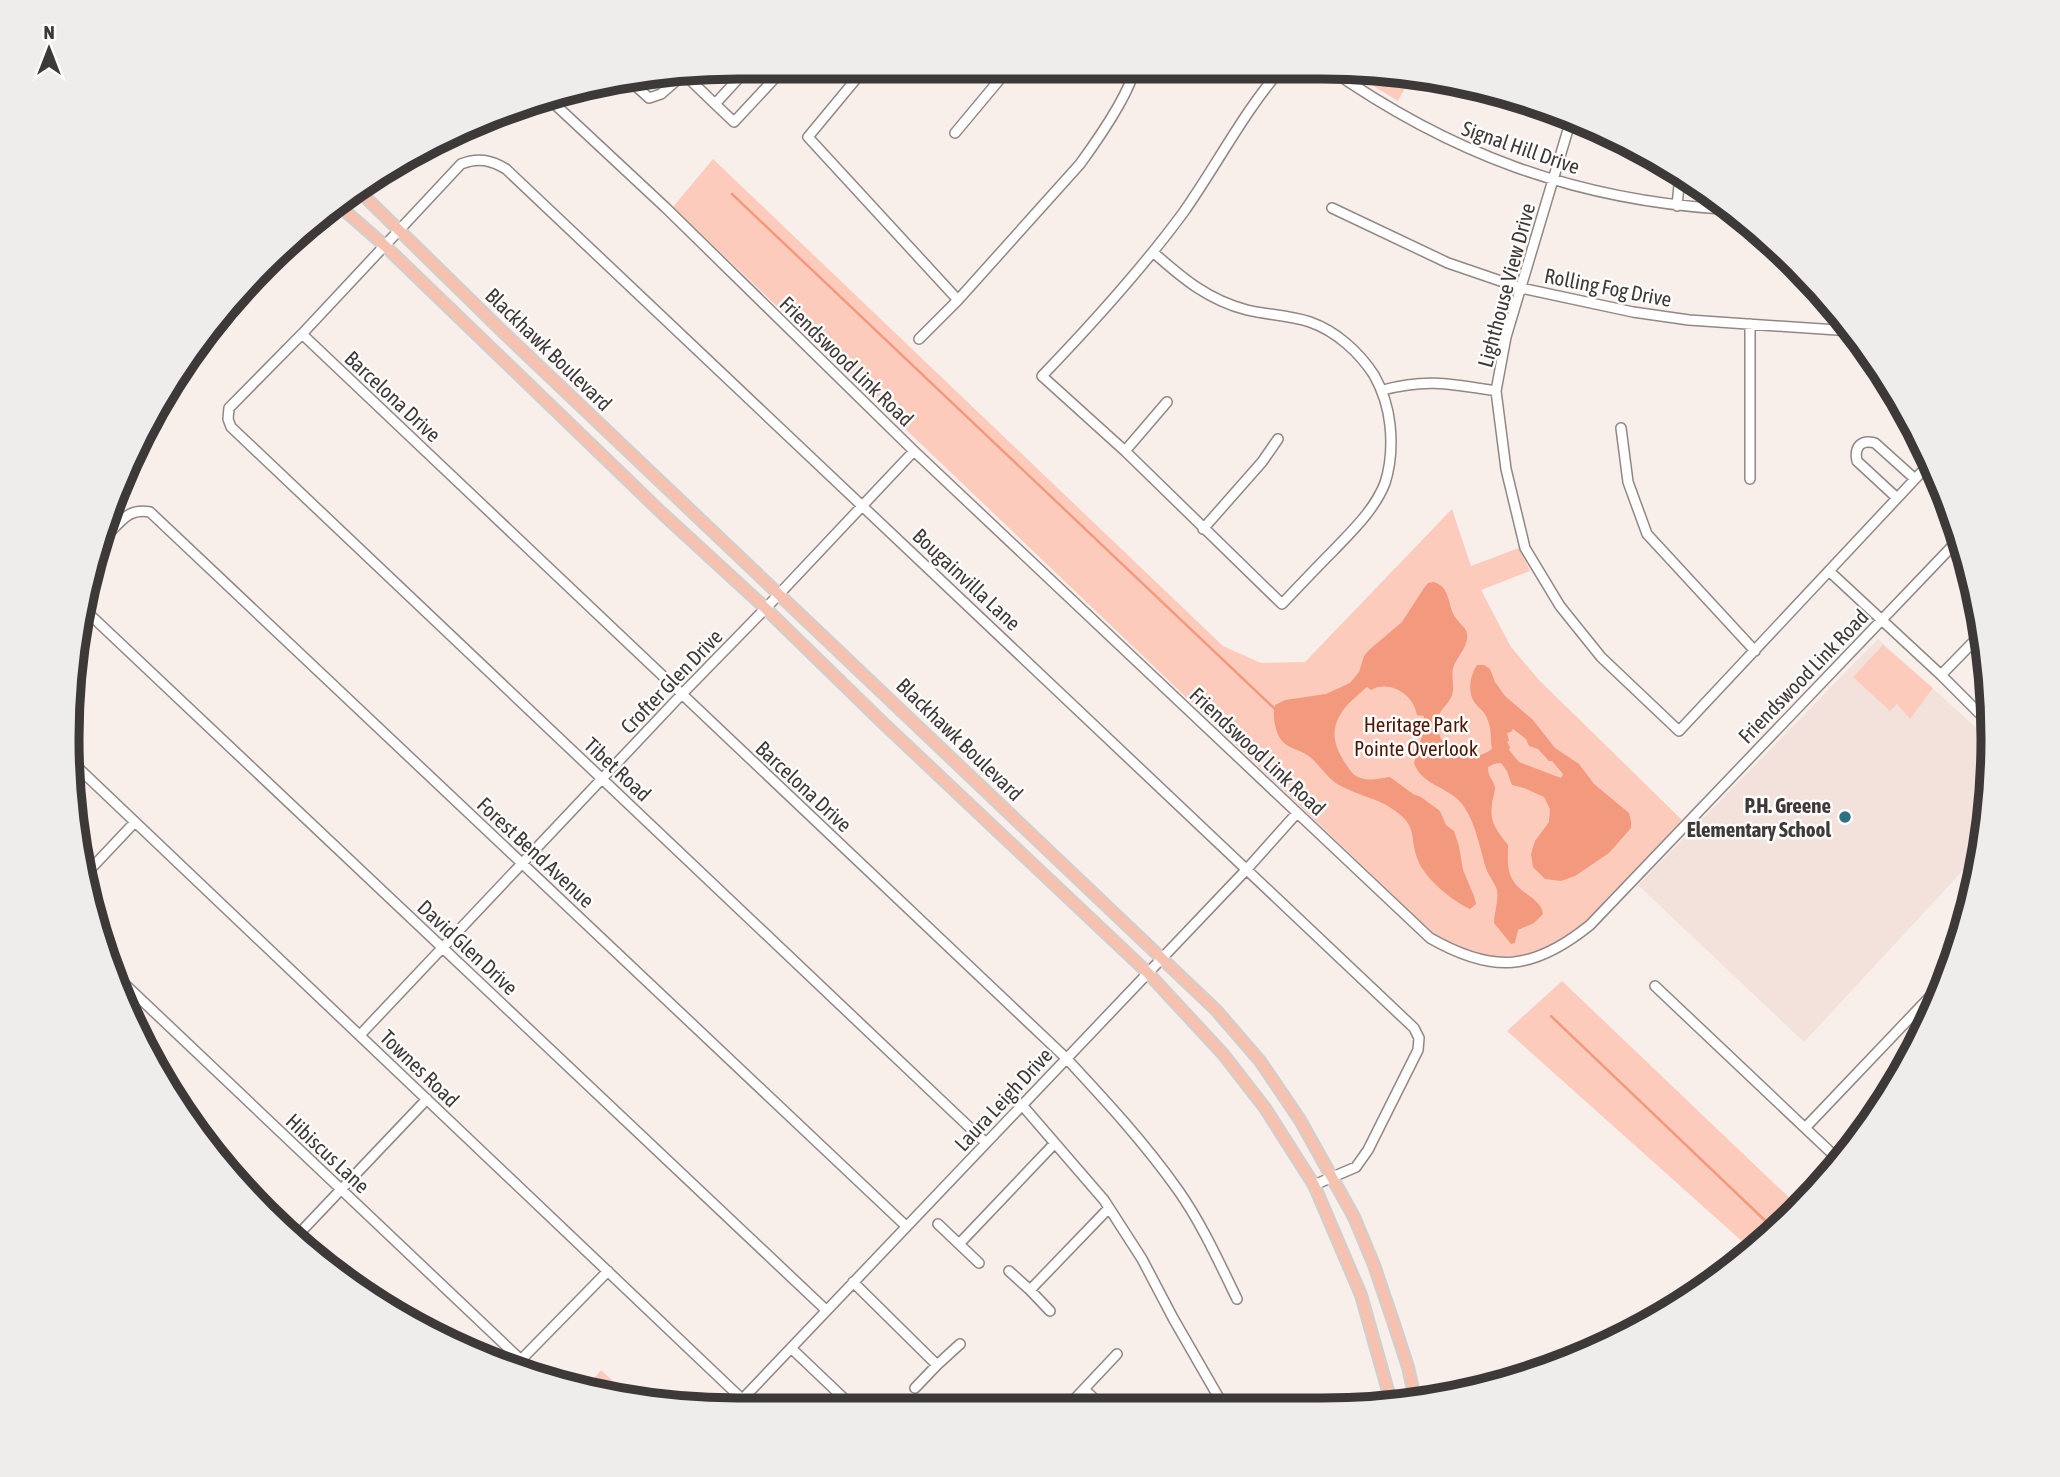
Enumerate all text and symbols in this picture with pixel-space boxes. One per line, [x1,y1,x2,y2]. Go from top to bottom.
north arrow [14,14,84,84]
text: N [43,21,55,43]
street label: Signal Hill Drive [1459,116,1583,178]
street label: Lighthouse View Drive [1473,200,1539,370]
street label: Rolling Fog Drive [1542,263,1674,311]
street label: Blackhawk Boulevard [481,283,617,415]
street label: Friendswood Link Road [775,291,919,431]
street label: Barcelona Drive [340,346,446,446]
street label: Bougainvilla Lane [908,523,1026,635]
street label: Friendswood Link Road [1733,604,1873,748]
street label: Crofter Glen Drive [615,624,727,738]
street label: Blackhawk Boulevard [892,673,1028,805]
street label: Friendswood Link Road [1185,682,1331,820]
park label: Heritage Park Pointe Overlook [1354,712,1478,760]
street label: Tibet Road [580,732,656,806]
street label: Barcelona Drive [751,736,857,836]
street label: Forest Bend Avenue [473,792,599,912]
place label: P.H. Greene Elementary School [1687,793,1831,841]
marker: P.H. Greene Elementary School [1837,809,1853,825]
street label: David Glen Drive [413,895,523,999]
street label: Townes Road [376,1025,464,1111]
street label: Laura Leigh Drive [949,1043,1057,1155]
street label: Hibiscus Lane [281,1108,375,1198]

